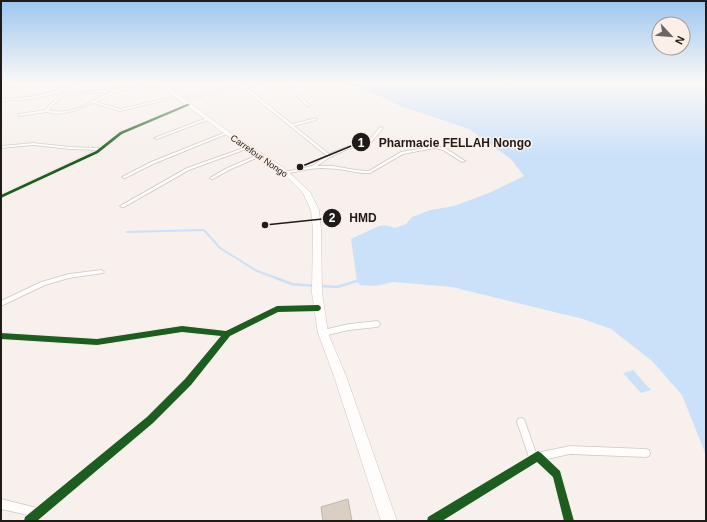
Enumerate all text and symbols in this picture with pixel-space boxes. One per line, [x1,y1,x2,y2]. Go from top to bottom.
north arrow [651,16,691,56]
text: N [673,34,687,47]
callout: Pharmacie FELLAH Nongo [351,130,540,154]
street label: Carrefour Nongo [229,133,289,179]
text: 1 [358,136,365,150]
text: Pharmacie FELLAH Nongo [379,136,531,150]
callout: HMD [322,206,385,230]
text: 2 [329,211,336,225]
text: HMD [349,211,377,225]

